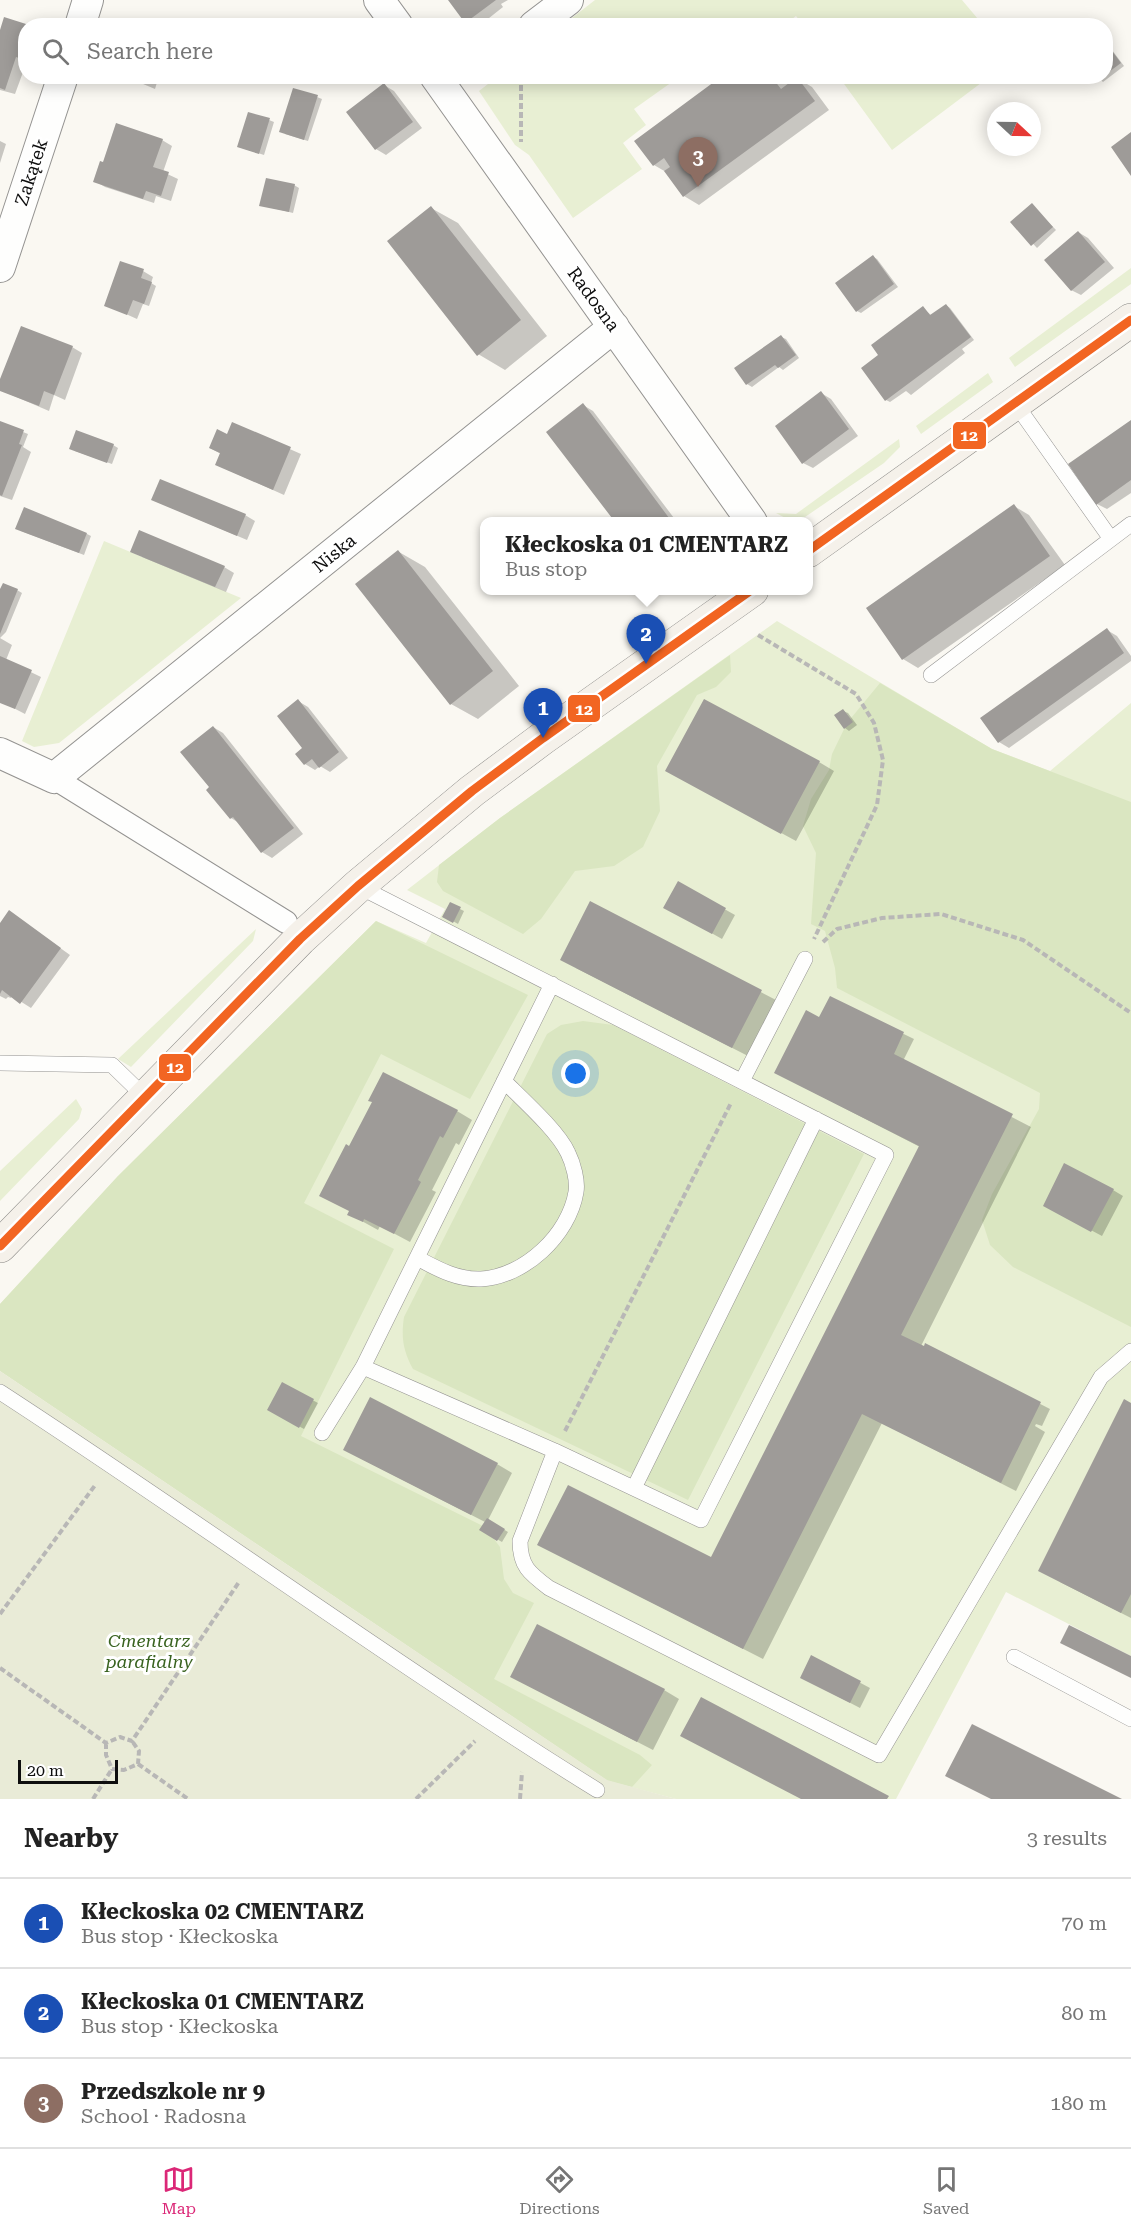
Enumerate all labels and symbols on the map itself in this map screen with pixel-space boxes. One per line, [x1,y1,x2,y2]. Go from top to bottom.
north arrow [987,102,1041,156]
street label: Zakątek [10,136,52,208]
pin: 3 [678,138,718,187]
street label: Radosna [564,263,625,335]
line badge: 12 [952,421,987,450]
text: 12 [960,426,978,445]
street label: Niska [308,529,360,577]
pin: 2 [626,614,666,664]
pin: 1 [524,688,562,738]
line badge: 12 [567,694,601,723]
text: 12 [575,700,593,719]
line badge: 12 [158,1053,192,1082]
text: 12 [166,1058,184,1077]
your location [561,1059,590,1088]
park label: Cmentarz parafialny [103,1630,193,1672]
scale bar [18,1757,118,1784]

